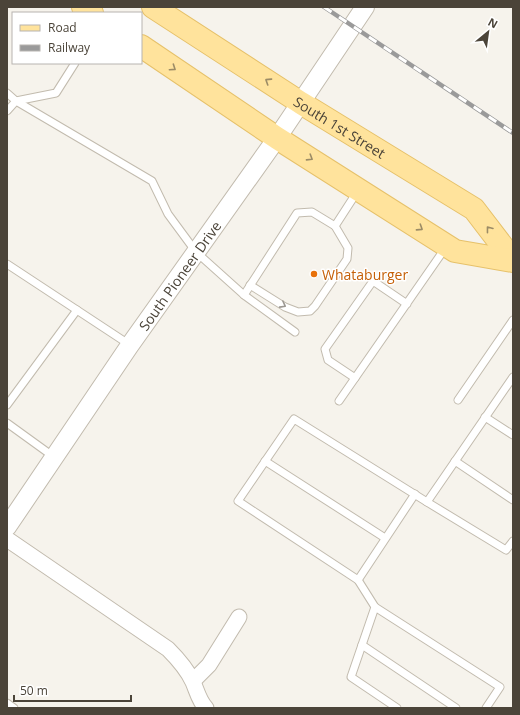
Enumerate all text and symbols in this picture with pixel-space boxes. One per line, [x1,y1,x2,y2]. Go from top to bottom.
legend [12,12,142,64]
north arrow [468,12,508,52]
text: N [486,14,501,32]
text: Road [48,19,77,36]
text: Railway [48,39,91,56]
one-way arrow [169,63,176,70]
one-way arrow [265,79,272,86]
street label: South 1st Street [290,91,389,162]
one-way arrow [306,154,313,161]
street label: South Pioneer Drive [134,217,225,334]
one-way arrow [416,223,423,231]
one-way arrow [487,227,494,234]
place label: Whataburger [322,265,408,284]
marker: Whataburger [309,269,319,279]
one-way arrow [279,300,287,308]
scale bar [14,677,131,703]
text: 50 m [20,682,48,699]

